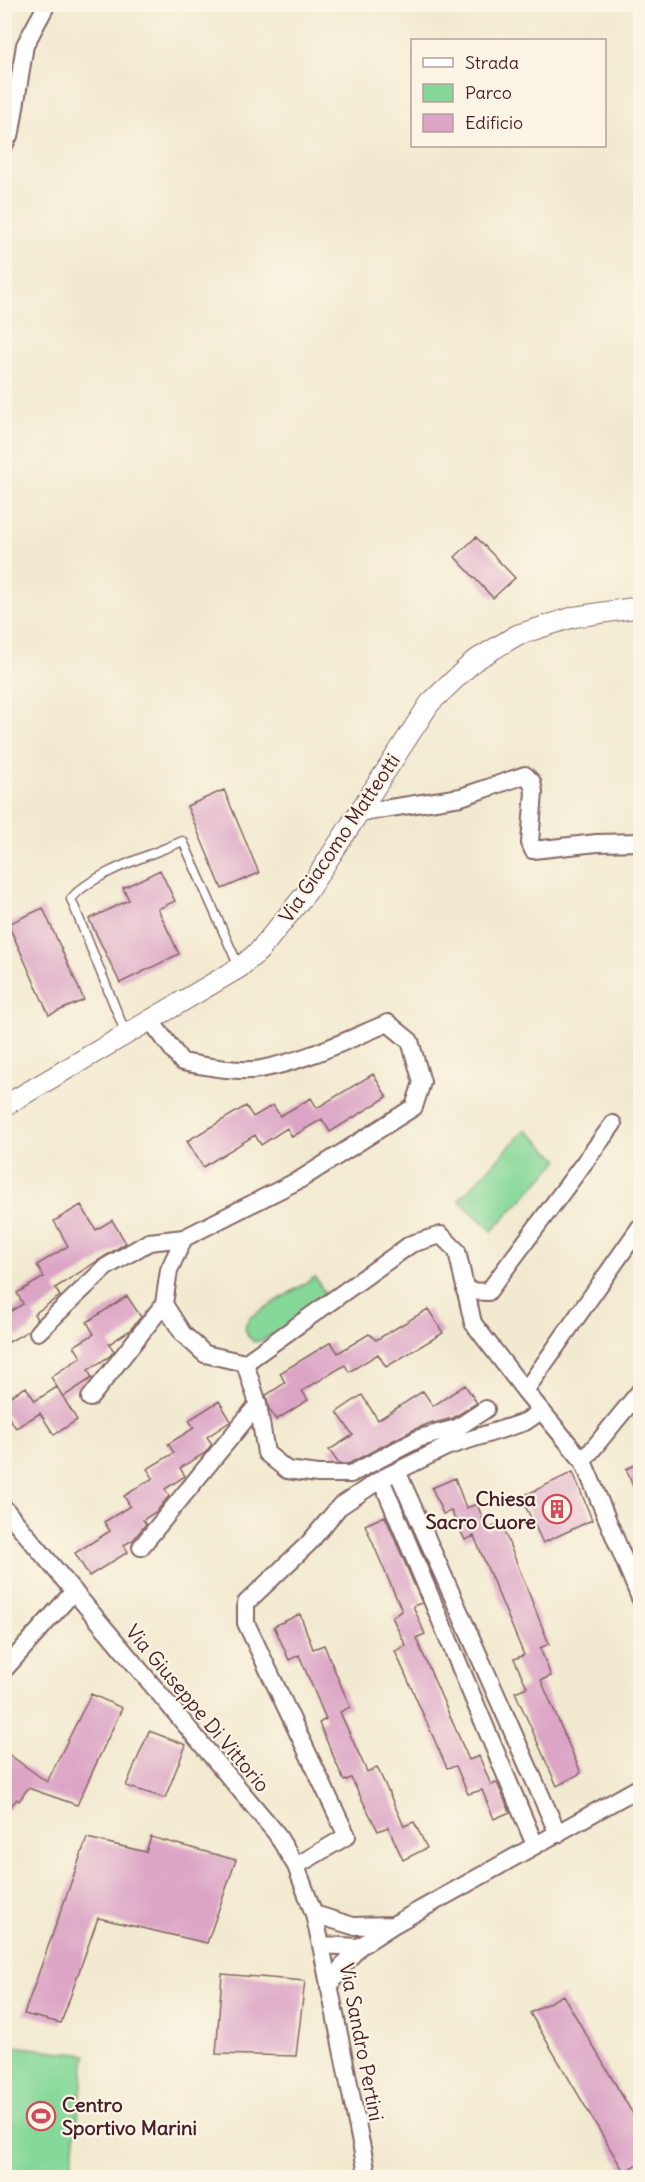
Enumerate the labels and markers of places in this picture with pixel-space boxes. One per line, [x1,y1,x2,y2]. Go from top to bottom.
place label: Chiesa Sacro Cuore [425,1486,537,1534]
building icon: Chiesa Sacro Cuore [541,1493,573,1525]
place label: Centro Sportivo Marini [62,2092,197,2140]
sports icon: Centro Sportivo Marini [25,2100,57,2132]

